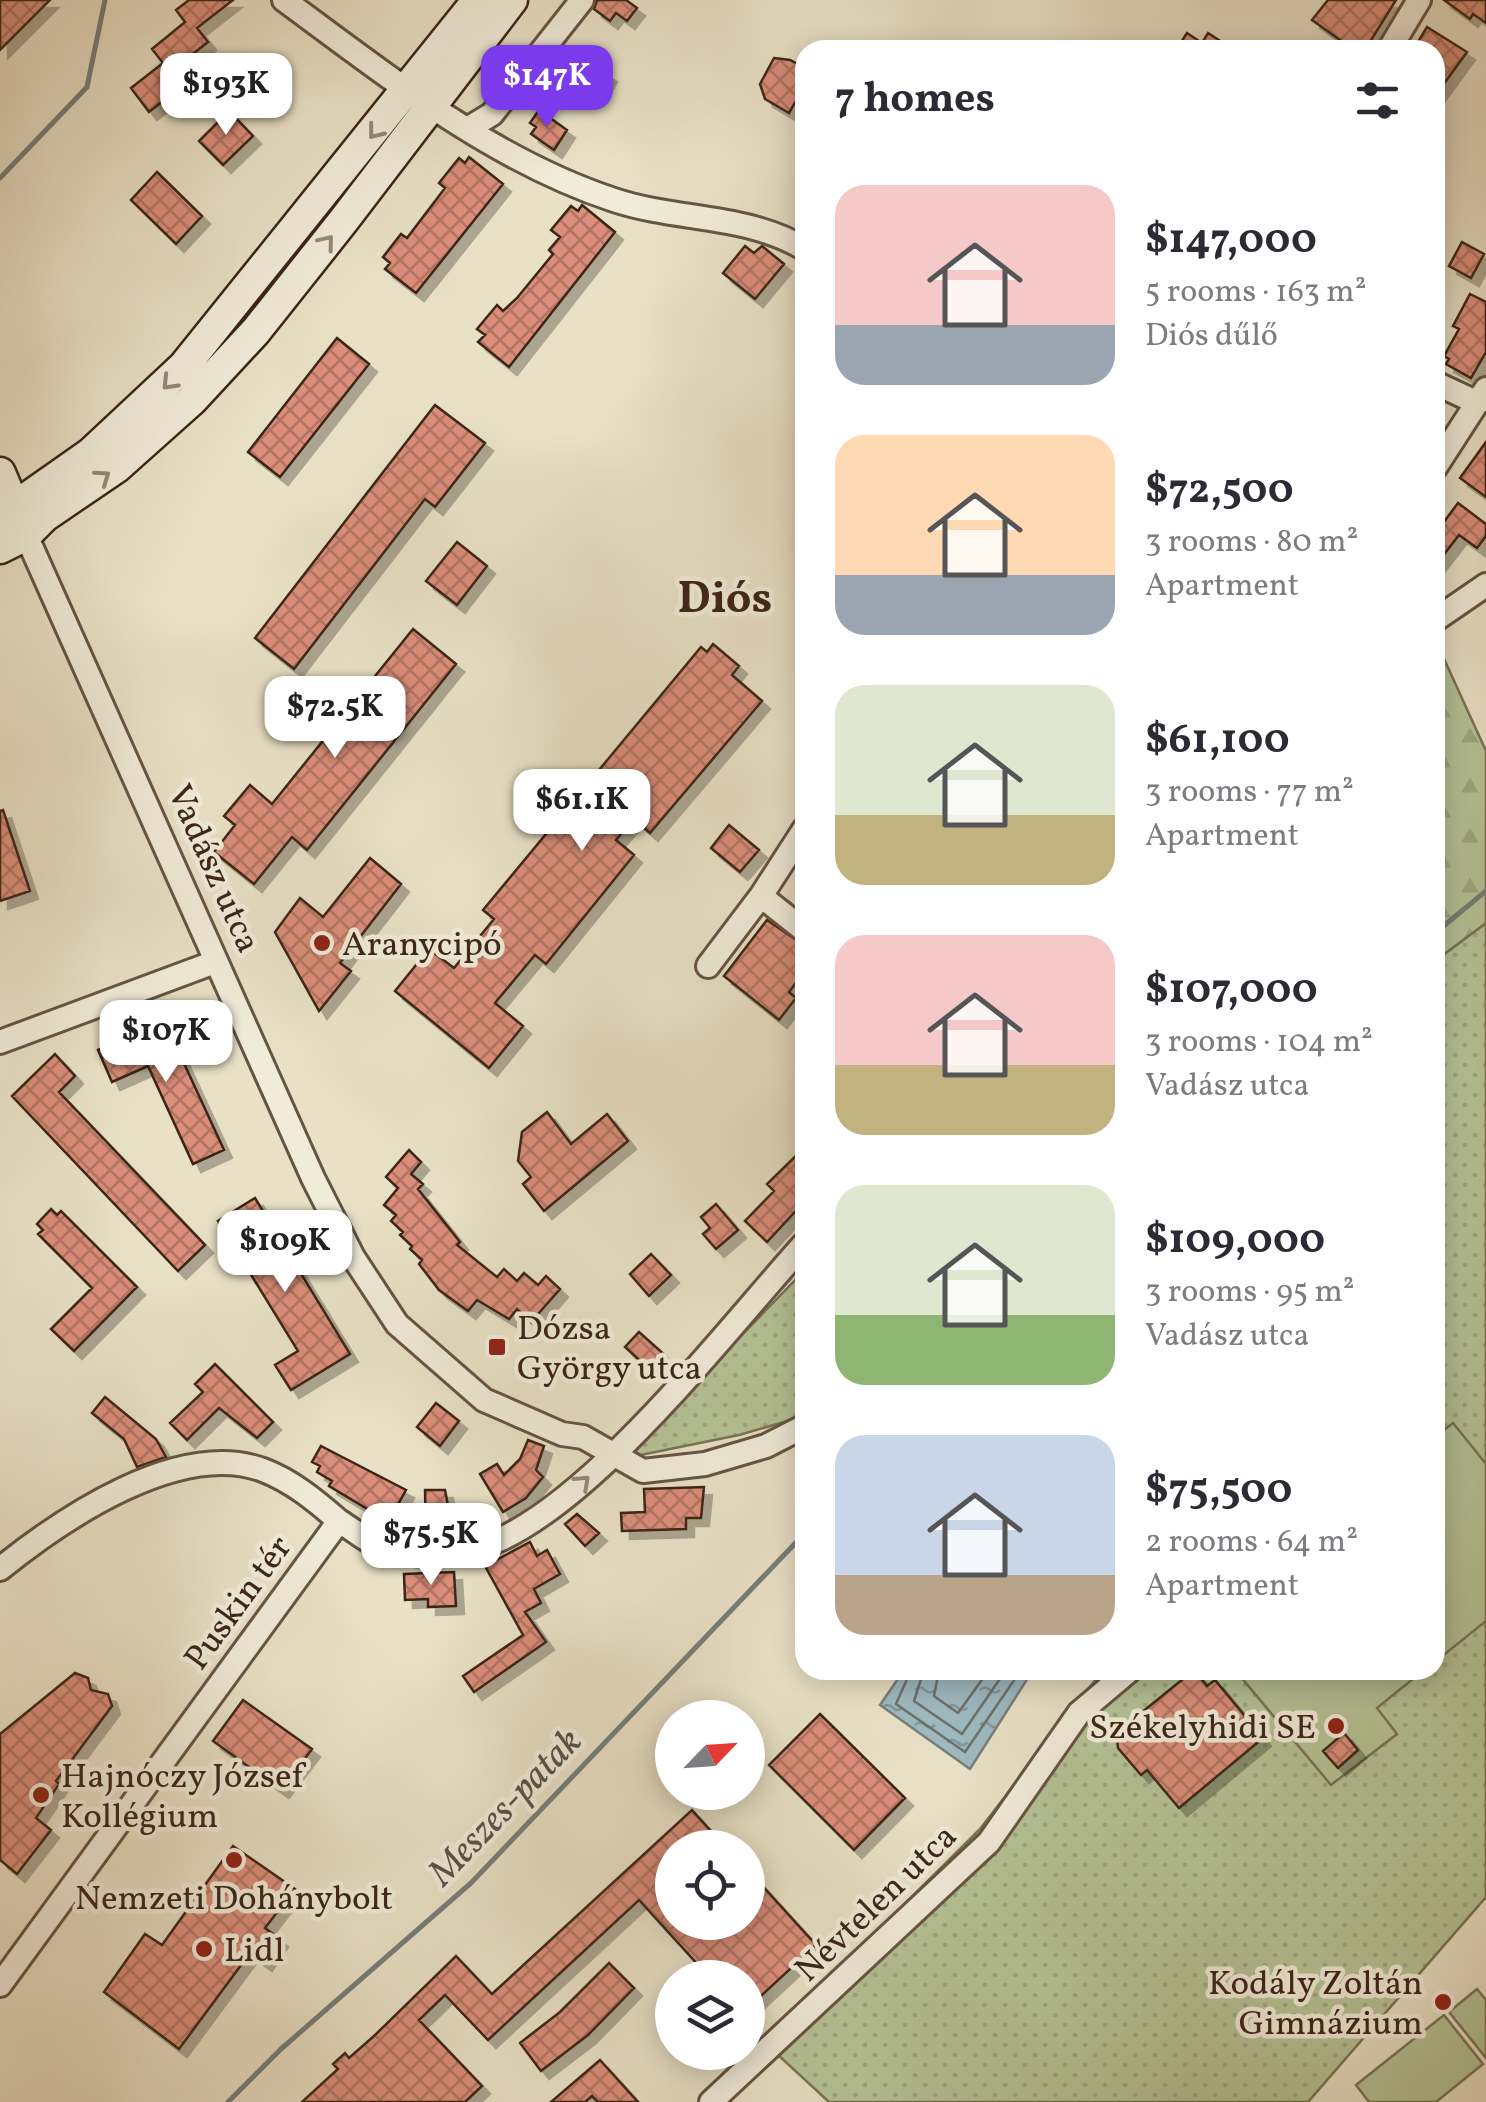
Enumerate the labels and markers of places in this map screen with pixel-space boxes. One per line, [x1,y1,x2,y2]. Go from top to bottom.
pin: $147K [477,45,617,130]
pin: $193K [156,53,296,138]
pin: $72.5K [254,676,416,761]
pin: $61.1K [501,769,663,854]
place label: Aranycipó [342,922,502,970]
marker: Aranycipó [311,932,333,954]
pin: $107K [96,1000,236,1085]
pin: $109K [215,1210,355,1295]
place label: Dózsa György utca [517,1306,702,1394]
marker: Dózsa György utca [486,1336,508,1358]
pin: $75.5K [350,1503,512,1588]
place label: Székelyhidi SE [1089,1705,1316,1753]
marker: Székelyhidi SE [1325,1715,1347,1737]
place label: Hajnóczy József Kollégium [61,1754,307,1842]
marker: Hajnóczy József Kollégium [30,1784,52,1806]
marker: Nemzeti Dohánybolt [223,1849,245,1871]
place label: Nemzeti Dohánybolt [75,1876,393,1924]
place label: Lidl [224,1928,284,1976]
marker: Lidl [193,1938,215,1960]
place label: Kodály Zoltán Gimnázium [1208,1961,1423,2049]
marker: Kodály Zoltán Gimnázium [1432,1991,1454,2013]

